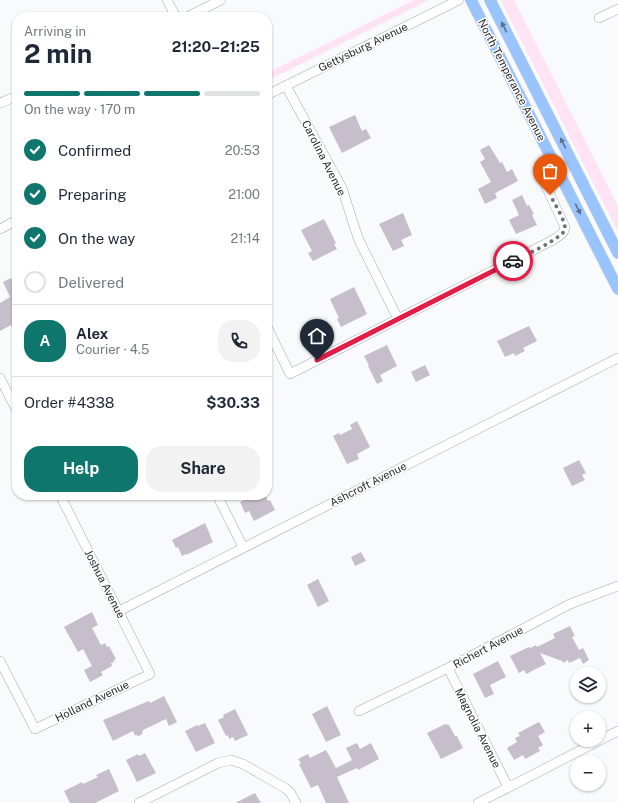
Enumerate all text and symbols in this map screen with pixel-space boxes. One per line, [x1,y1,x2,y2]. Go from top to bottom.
street label: North Temperance Avenue [476,17,548,143]
street label: Gettysburg Avenue [316,20,410,74]
one-way arrow [501,21,507,33]
text: Arriving in [24,24,86,39]
text: 2 min [24,38,92,69]
text: 21:20–21:25 [172,38,260,55]
text: On the way · 170 m [24,102,135,117]
street label: Carolina Avenue [300,118,348,198]
one-way arrow [559,137,566,149]
icon: check [24,139,46,161]
text: Confirmed [58,142,131,159]
text: 20:53 [225,143,260,158]
pin [533,154,567,195]
icon: bag [539,160,561,182]
icon: check [24,183,46,205]
text: Preparing [58,186,127,203]
text: 21:00 [228,187,260,202]
one-way arrow [575,204,581,215]
icon: check [24,227,46,249]
text: On the way [58,230,135,247]
text: 21:14 [231,231,260,246]
courier [493,241,533,281]
icon: car [502,250,524,272]
text: Delivered [58,274,124,291]
pin [300,319,334,360]
button: phone [218,320,260,362]
text: Alex [76,325,108,342]
icon: home [306,325,328,347]
text: A [40,332,50,349]
text: Courier · 4.5 [76,342,149,357]
text: Order #4338 [24,394,115,411]
text: $30.33 [206,394,260,411]
button: Help [24,446,138,492]
button: Share [146,446,260,492]
street label: Ashcroft Avenue [328,459,408,509]
street label: Joshua Avenue [83,548,127,620]
street label: Richert Avenue [451,624,525,670]
map controls [570,667,606,791]
button: layers [570,667,606,703]
street label: Holland Avenue [53,678,131,724]
street label: Magnolia Avenue [453,686,503,770]
button: + [570,711,606,747]
button: − [570,755,606,791]

